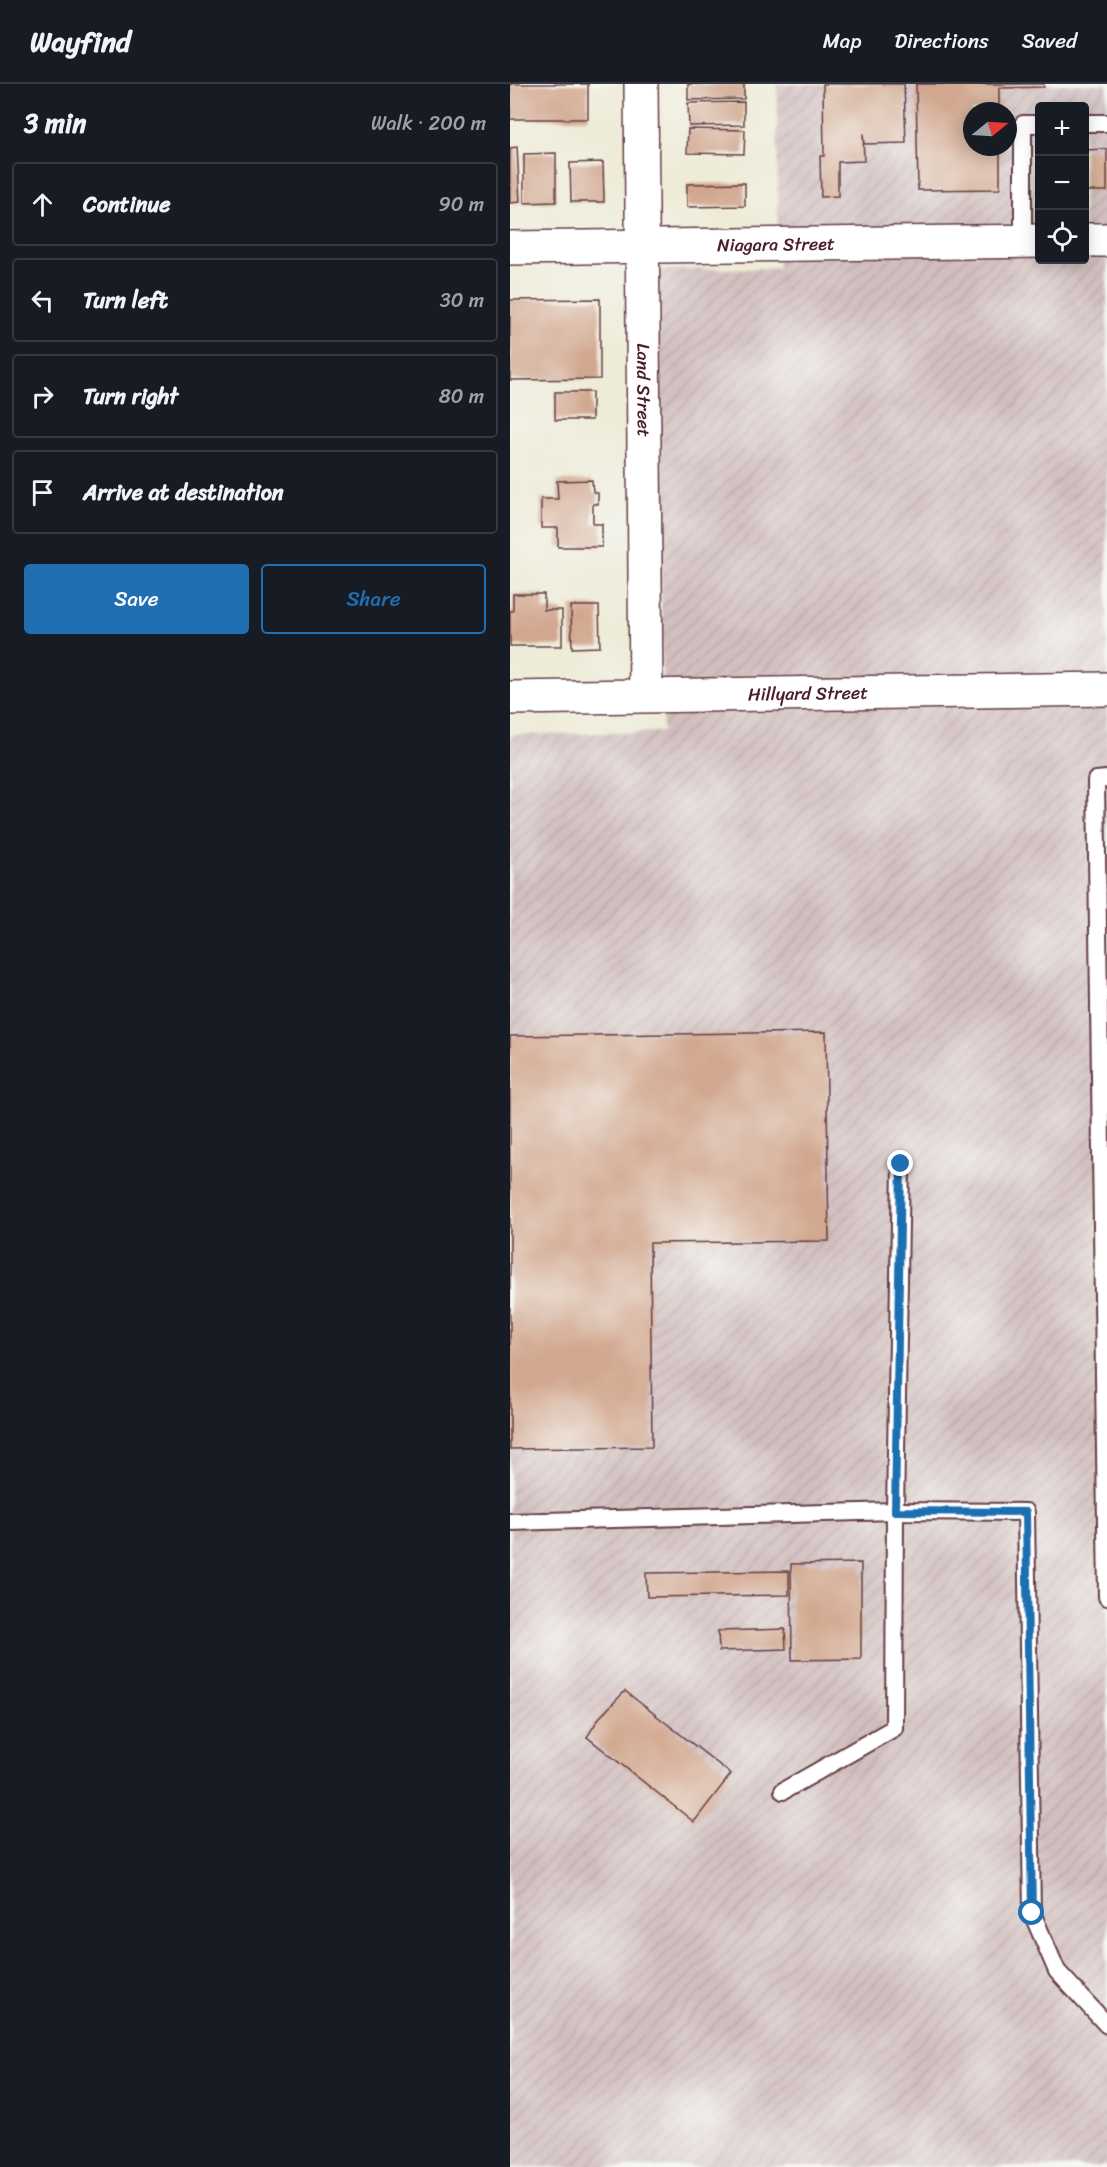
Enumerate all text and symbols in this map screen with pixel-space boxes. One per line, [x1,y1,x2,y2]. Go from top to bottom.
text: Wayfind [30,17,131,66]
text: Map [823,22,861,60]
text: Directions [894,22,989,60]
text: Saved [1022,22,1077,60]
text: 3 min [24,100,86,146]
north arrow [963,102,1017,156]
map controls [1035,102,1089,264]
button: + [1035,102,1089,156]
text: Walk · 200 m [371,106,486,141]
button: − [1035,156,1089,210]
text: Continue [83,185,171,224]
text: 90 m [439,187,484,222]
icon: ahead [26,188,59,221]
button: locate [1035,210,1089,264]
street label: Niagara Street [717,228,835,261]
text: Turn left [83,281,168,320]
text: 30 m [440,283,484,318]
icon: left [26,284,59,317]
street label: Land Street [627,343,660,437]
text: Turn right [83,377,178,416]
text: 80 m [439,379,484,414]
icon: right [26,380,59,413]
text: Arrive at destination [83,473,284,512]
icon: arrive [26,476,59,509]
button: Save [24,564,249,634]
button: Share [261,564,486,634]
street label: Hillyard Street [748,677,868,710]
route end [887,1150,913,1176]
route start [1018,1899,1044,1925]

